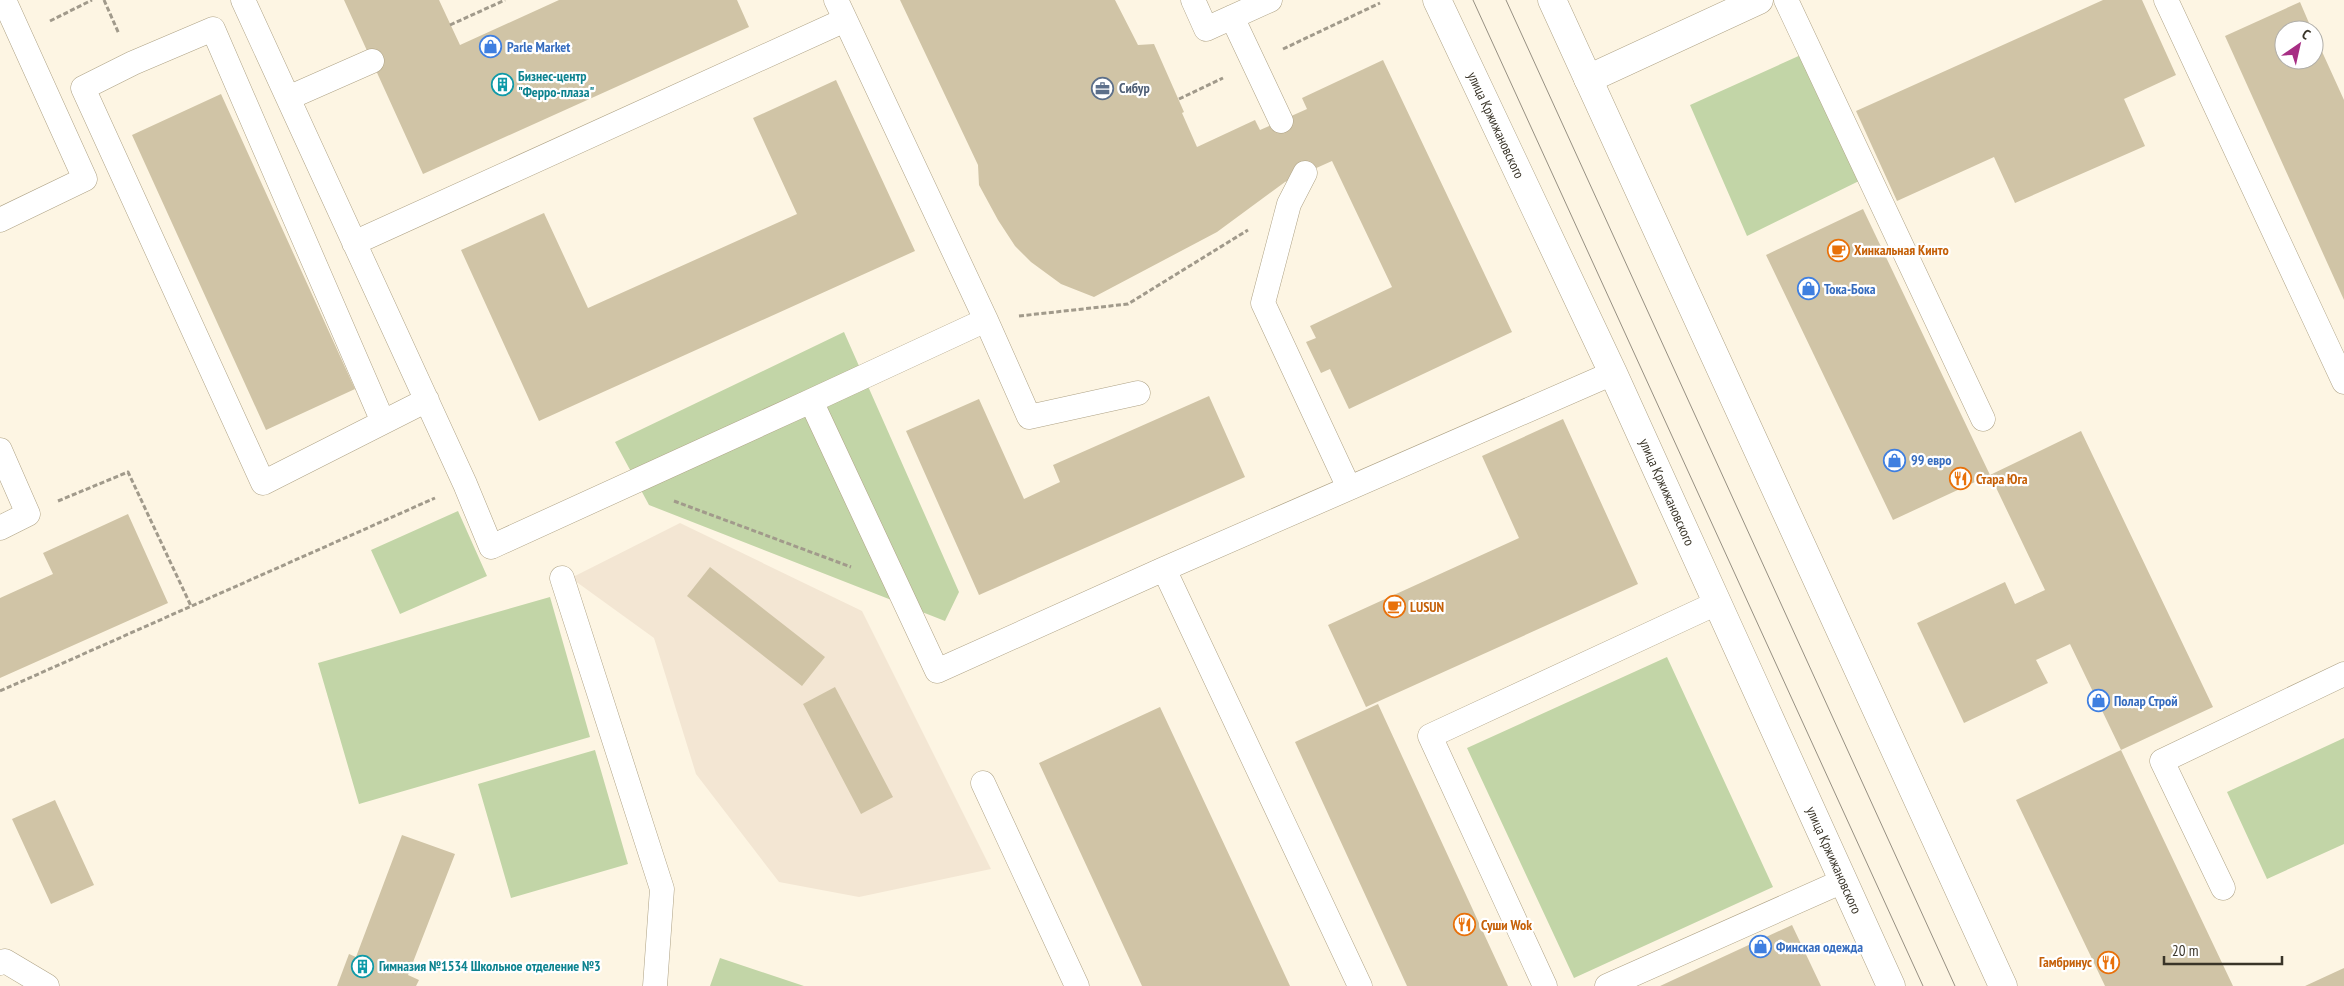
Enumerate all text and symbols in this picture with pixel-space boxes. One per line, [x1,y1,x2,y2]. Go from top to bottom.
north arrow [2274,20,2324,70]
text: С [2299,25,2314,44]
shop icon: Parle Market [479,35,503,59]
place label: Parle Market [507,38,570,56]
place label: Бизнес-центр "Ферро-плаза" [518,67,594,101]
street label: улица Кржижановского [1463,69,1529,181]
building icon: Бизнес-центр "Ферро-плаза" [490,72,514,96]
office icon: Сибур [1091,76,1115,100]
place label: Сибур [1119,79,1150,97]
cafe icon: Хинкальная Кинто [1826,238,1850,262]
place label: Хинкальная Кинто [1854,241,1949,259]
shop icon: Тока-Бока [1796,277,1820,301]
place label: Тока-Бока [1824,280,1876,298]
street label: улица Кржижановского [1635,436,1699,548]
shop icon: 99 евро [1883,448,1907,472]
place label: 99 евро [1911,451,1952,469]
restaurant icon: Стара Юга [1948,467,1972,491]
place label: Стара Юга [1976,470,2028,488]
cafe icon: LUSUN [1382,595,1406,619]
place label: LUSUN [1410,598,1444,616]
shop icon: Полар Строй [2086,689,2110,713]
place label: Полар Строй [2114,692,2178,710]
street label: улица Кржижановского [1802,804,1866,916]
restaurant icon: Суши Wok [1453,913,1477,937]
place label: Суши Wok [1481,916,1532,934]
scale bar [2164,934,2282,966]
shop icon: Финская одежда [1748,935,1772,959]
place label: Финская одежда [1776,938,1863,956]
text: 20 m [2172,941,2198,960]
restaurant icon: Гамбринус [2096,950,2120,974]
place label: Гамбринус [2039,953,2092,971]
building icon: Гимназия №1534 Школьное отделение №3 [351,954,375,978]
place label: Гимназия №1534 Школьное отделение №3 [379,957,601,975]

